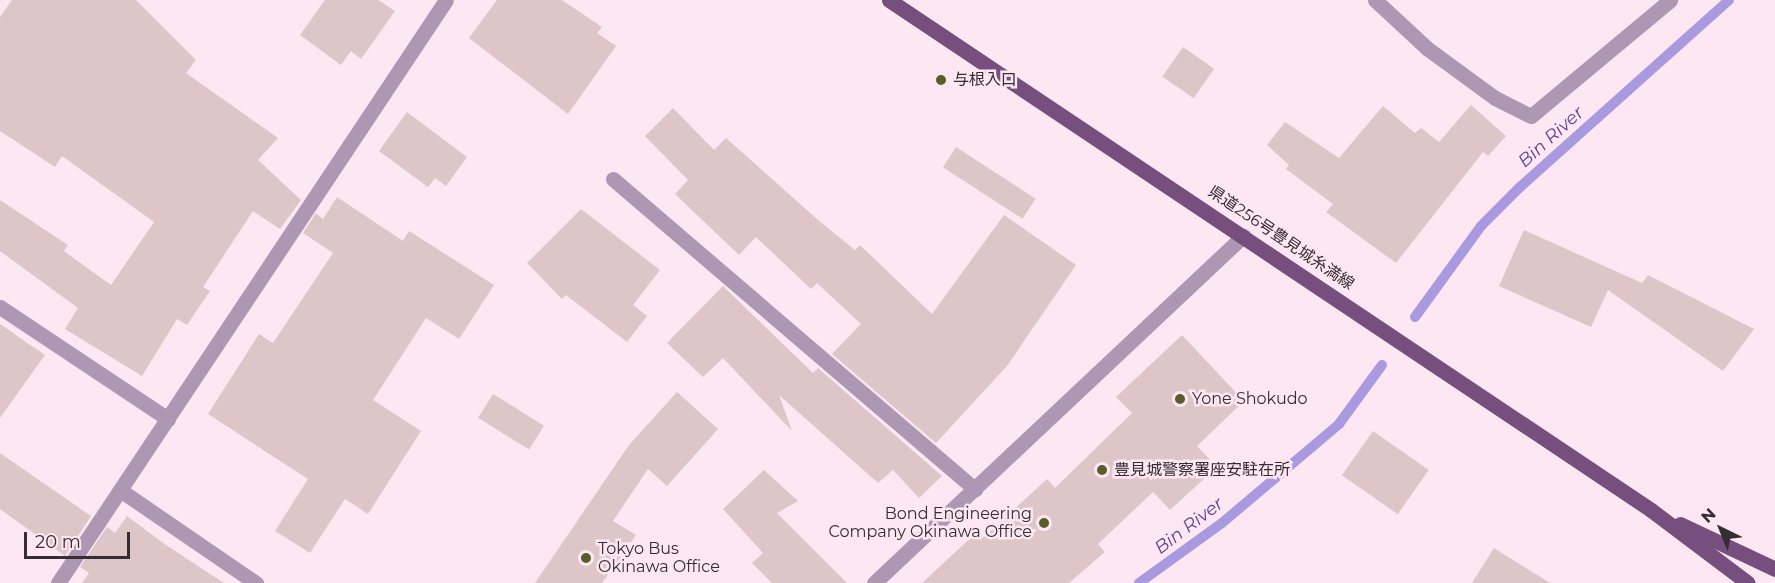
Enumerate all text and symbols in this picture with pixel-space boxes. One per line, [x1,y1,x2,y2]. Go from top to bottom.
place label: 与根入口 [953,70,1017,90]
marker: 与根入口 [934,73,948,87]
water label: Bin River [1514,102,1588,172]
street label: 県道256号豊見城糸満線 [1204,182,1358,294]
place label: Yone Shokudo [1192,389,1308,409]
marker: Yone Shokudo [1173,392,1187,406]
place label: 豊見城警察署座安駐在所 [1114,460,1290,480]
marker: 豊見城警察署座安駐在所 [1095,463,1109,477]
water label: Bin River [1150,493,1228,559]
north arrow [1691,499,1751,559]
place label: Bond Engineering Company Okinawa Office [829,504,1032,542]
text: N [1697,504,1720,527]
marker: Bond Engineering Company Okinawa Office [1037,516,1051,530]
scale bar [27,520,134,558]
text: 20 m [35,531,81,553]
place label: Tokyo Bus Okinawa Office [598,539,720,577]
marker: Tokyo Bus Okinawa Office [579,551,593,565]

